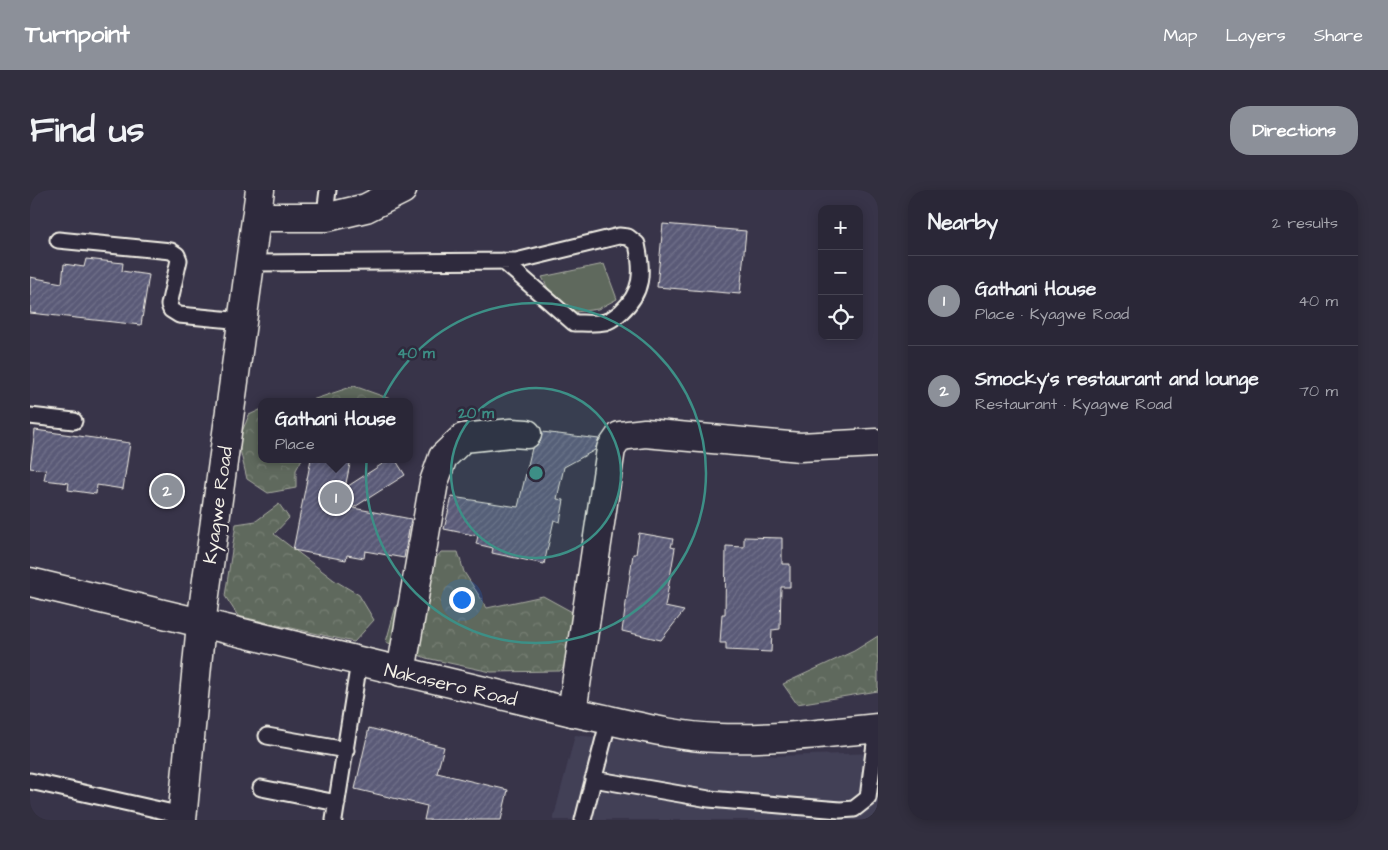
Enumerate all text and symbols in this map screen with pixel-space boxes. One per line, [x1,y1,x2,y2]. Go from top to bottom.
text: Turnpoint [25,18,130,52]
text: Map [1163,23,1197,48]
text: Layers [1225,23,1286,48]
text: Share [1314,23,1363,48]
text: Find us [30,106,144,155]
button: Directions [1230,106,1358,155]
map controls [818,205,863,340]
button: + [818,205,863,250]
text: Nearby [928,208,998,237]
text: 2 results [1272,212,1338,234]
button: − [818,250,863,295]
text: Gathani House [975,276,1096,303]
text: 1 [943,290,945,312]
text: 40 m [1298,290,1338,312]
button: locate [818,295,863,340]
text: Place · Kyagwe Road [975,303,1129,325]
text: 40 m [397,343,435,364]
text: Smocky’s restaurant and lounge [975,366,1259,393]
text: 2 [939,380,949,402]
text: 70 m [1299,380,1338,402]
text: Restaurant · Kyagwe Road [975,393,1172,415]
popup [258,398,413,463]
text: 20 m [457,403,494,424]
text: Gathani House [275,406,396,433]
text: Place [275,433,315,455]
street label: Kyagwe Road [197,445,241,566]
centre of rings [527,464,545,482]
pin: 2 [151,472,183,510]
pin: 1 [320,479,352,517]
your location [449,587,475,613]
street label: Nakasero Road [382,657,520,714]

